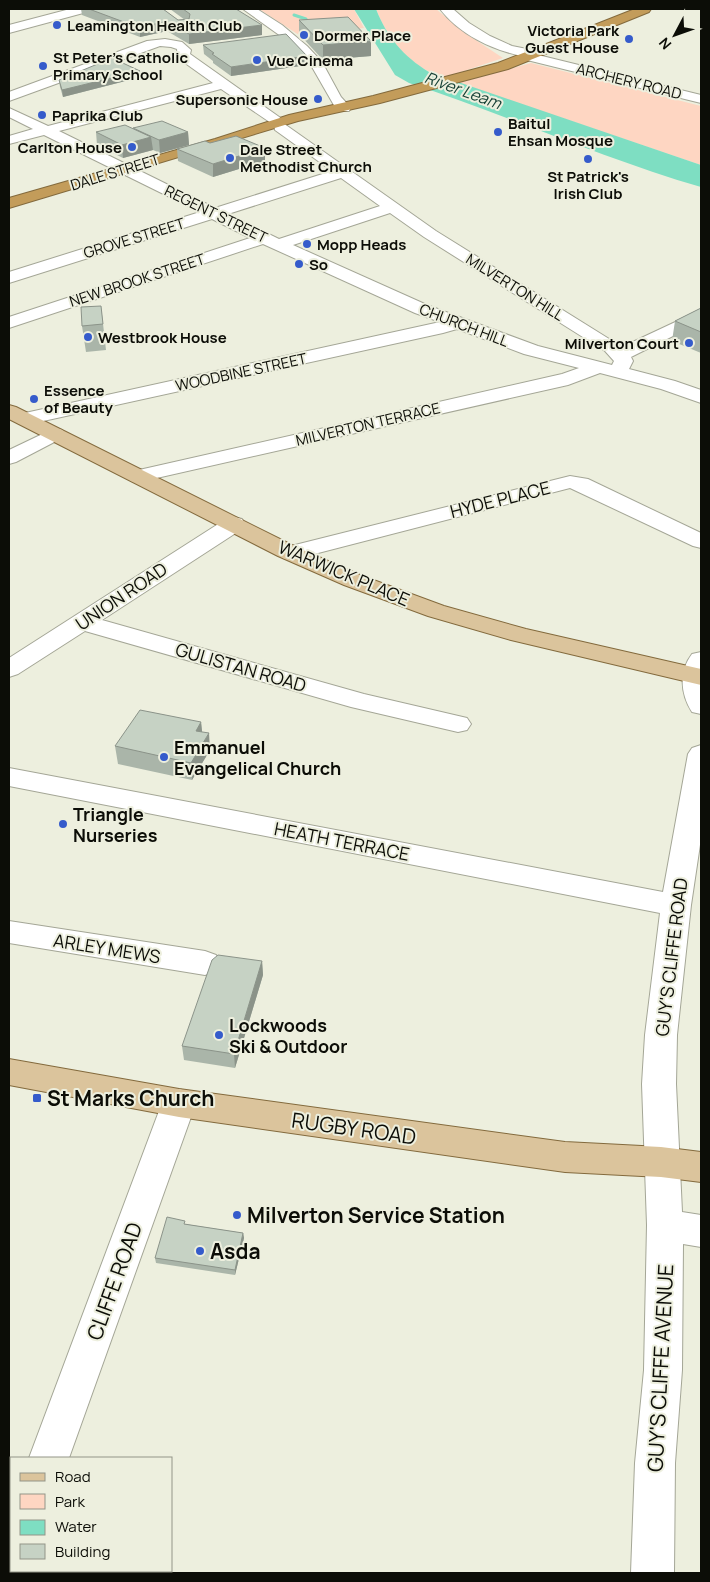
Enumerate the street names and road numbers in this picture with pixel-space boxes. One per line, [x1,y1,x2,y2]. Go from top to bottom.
street label: ARCHERY ROAD [574,58,684,104]
street label: DALE STREET [68,148,162,196]
street label: REGENT STREET [161,180,271,248]
street label: GROVE STREET [81,213,187,263]
street label: NEW BROOK STREET [66,248,208,312]
street label: MILVERTON HILL [462,248,568,326]
street label: CHURCH HILL [416,298,512,352]
street label: WOODBINE STREET [173,348,309,396]
street label: MILVERTON TERRACE [294,397,442,451]
street label: HYDE PLACE [447,475,553,523]
street label: WARWICK PLACE [275,535,413,611]
street label: UNION ROAD [71,557,171,635]
street label: GULISTAN ROAD [173,637,309,697]
street label: HEATH TERRACE [272,816,412,866]
street label: GUY'S CLIFFE ROAD [649,876,693,1038]
street label: ARLEY MEWS [52,928,162,968]
street label: RUGBY ROAD [290,1105,418,1151]
street label: CLIFFE ROAD [80,1218,148,1344]
street label: GUY'S CLIFFE AVENUE [641,1263,679,1473]

